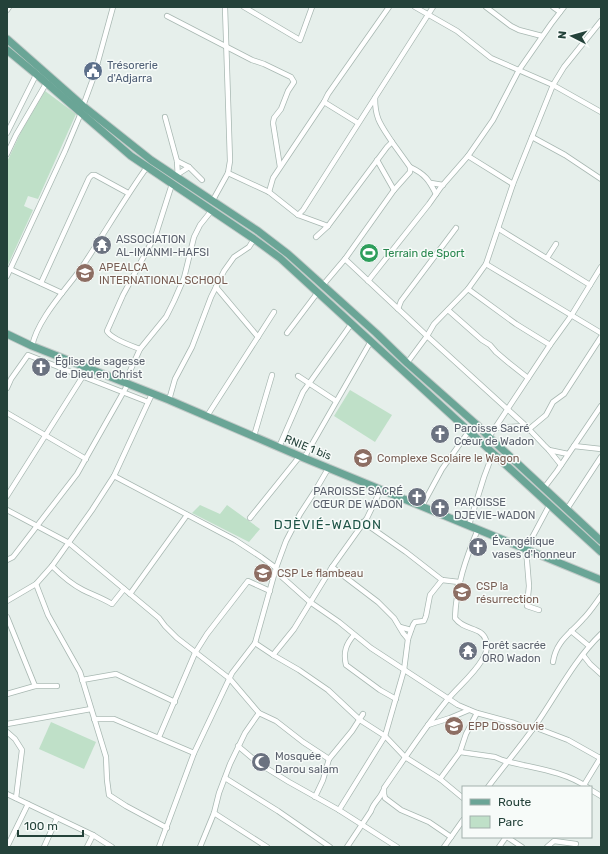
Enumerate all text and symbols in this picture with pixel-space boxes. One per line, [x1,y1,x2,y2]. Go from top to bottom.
north arrow [552,16,592,56]
text: N [556,30,569,40]
place label: Trésorerie d'Adjarra [107,59,158,85]
public building icon: Trésorerie d'Adjarra [82,60,104,82]
place label: ASSOCIATION AL-IMANMI-HAFSI [116,233,209,259]
temple icon: ASSOCIATION AL-IMANMI-HAFSI [91,234,113,256]
sports icon: Terrain de Sport [358,242,380,264]
place label: Terrain de Sport [383,247,465,260]
place label: APEALCA INTERNATIONAL SCHOOL [99,261,228,287]
school or university icon: APEALCA INTERNATIONAL SCHOOL [74,262,96,284]
place label: Église de sagesse de Dieu en Christ [55,355,145,381]
church icon: Église de sagesse de Dieu en Christ [30,356,52,378]
place label: Paroisse Sacré Cœur de Wadon [454,422,534,448]
church icon: Paroisse Sacré Cœur de Wadon [429,423,451,445]
street label: RNIE 1 bis [282,432,334,463]
school or university icon: Complexe Scolaire le Wagon [352,447,374,469]
place label: Complexe Scolaire le Wagon [377,452,519,465]
place label: PAROISSE SACRÉ CŒUR DE WADON [313,485,403,511]
church icon: PAROISSE SACRÉ CŒUR DE WADON [406,486,428,508]
place label: PAROISSE DJEVIE-WADON [454,496,536,522]
church icon: PAROISSE DJEVIE-WADON [429,497,451,519]
district label: DJÈVIÉ-WADON [274,517,382,532]
place label: Évangélique vases d'honneur [492,535,577,561]
church icon: Évangélique vases d'honneur [467,536,489,558]
school or university icon: CSP Le flambeau [252,562,274,584]
place label: CSP Le flambeau [277,567,363,580]
place label: CSP la résurrection [476,580,539,606]
school or university icon: CSP la résurrection [451,581,473,603]
place label: Forêt sacrée ORO Wadon [482,639,546,665]
temple icon: Forêt sacrée ORO Wadon [457,640,479,662]
school or university icon: EPP Dossouvie [443,715,465,737]
place label: EPP Dossouvie [468,720,544,733]
place label: Mosquée Darou salam [275,750,339,776]
mosque icon: Mosquée Darou salam [250,751,272,773]
legend [462,786,592,838]
text: Route [498,795,532,809]
scale bar [18,812,83,838]
text: Parc [498,815,524,829]
text: 100 m [24,819,58,833]

